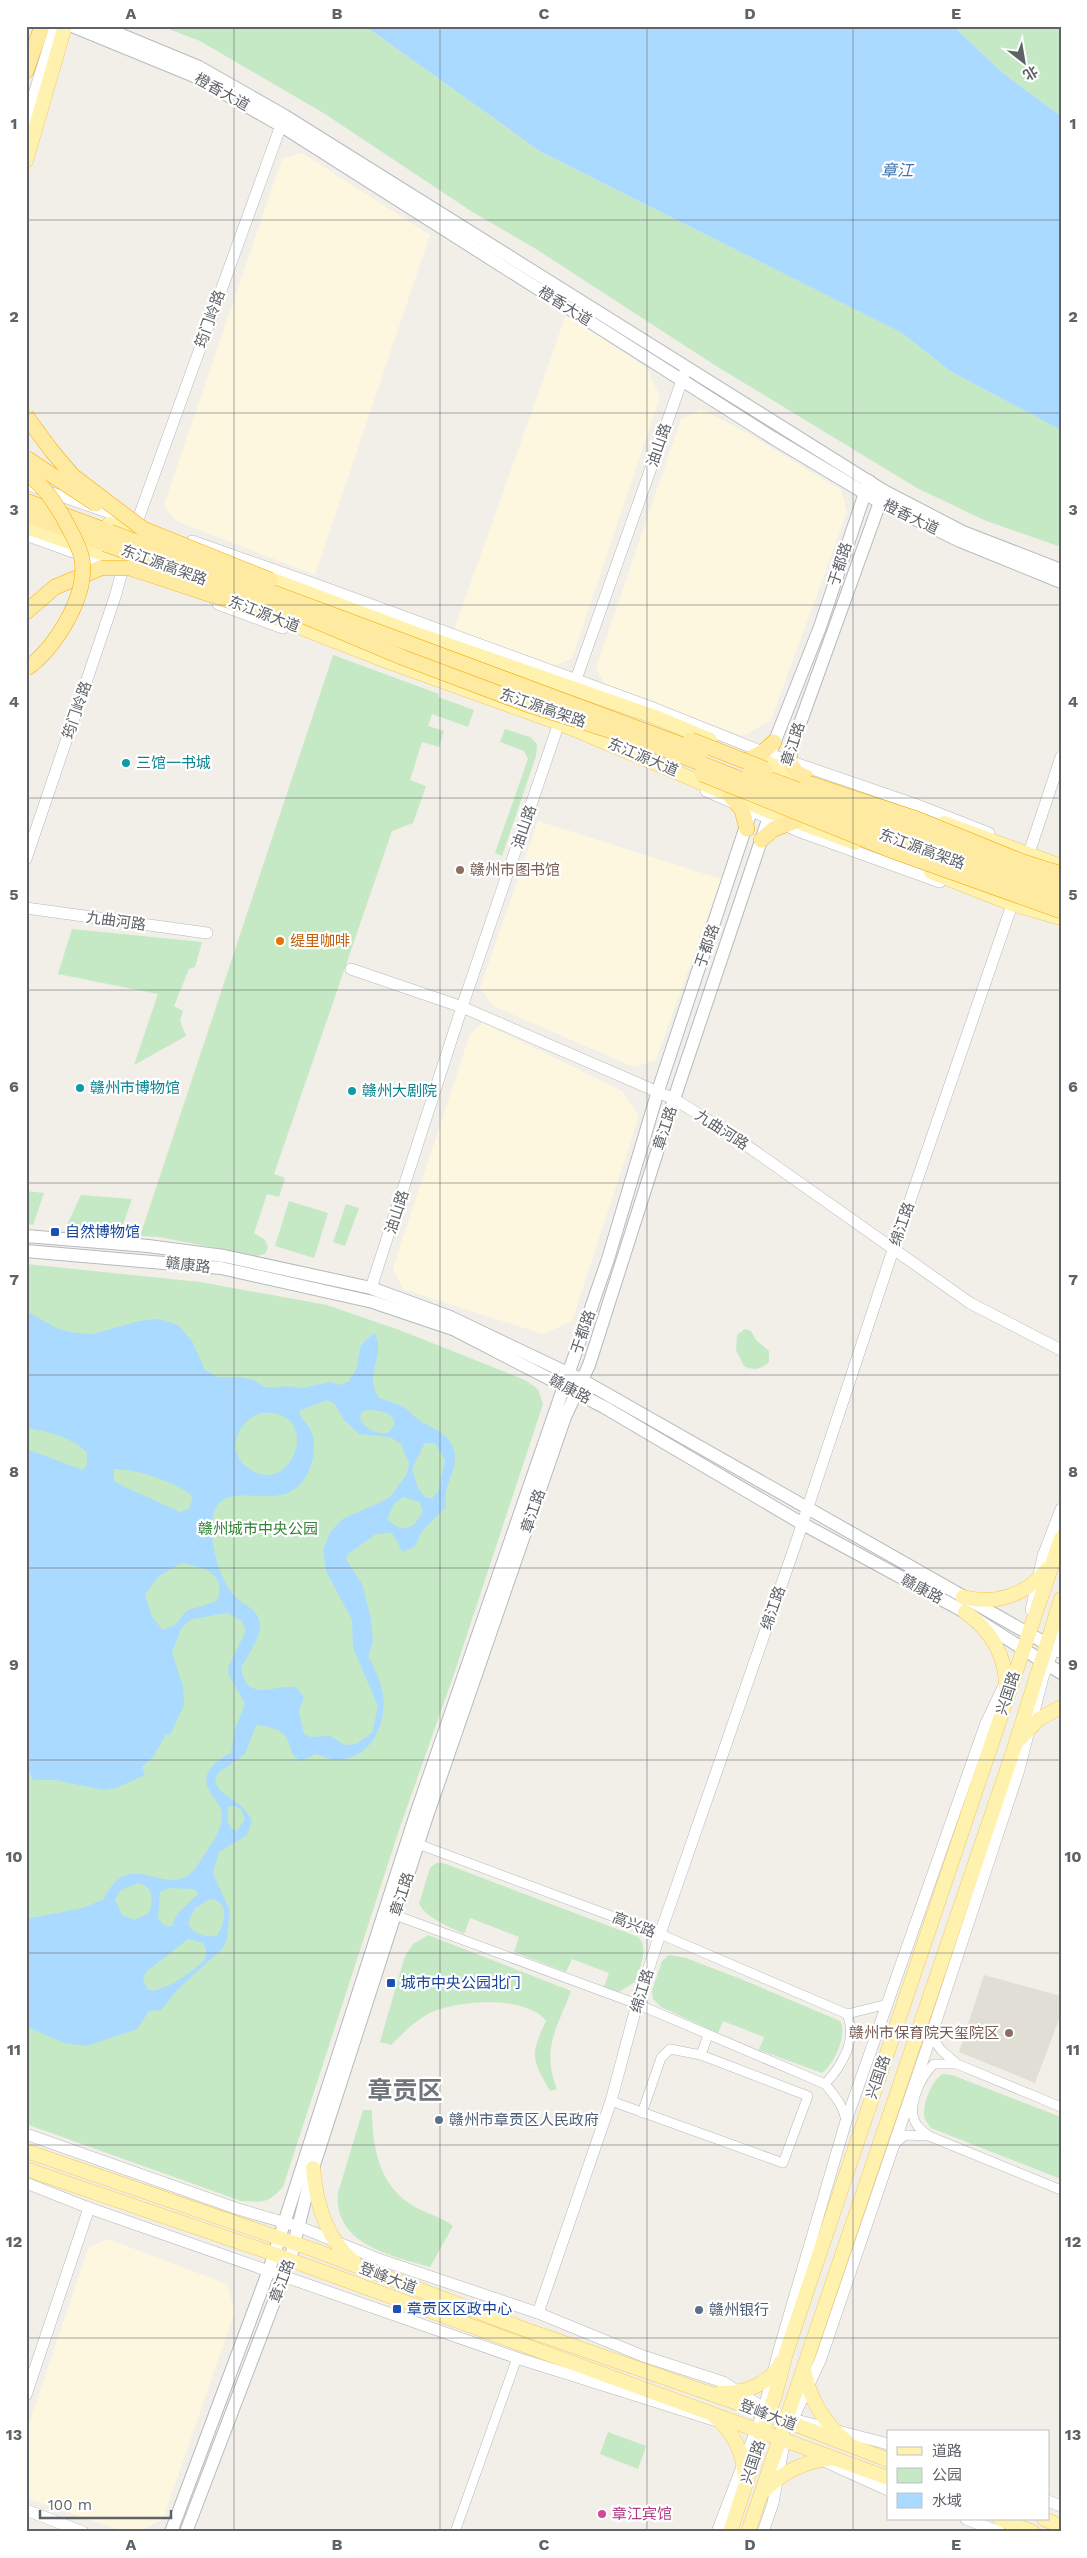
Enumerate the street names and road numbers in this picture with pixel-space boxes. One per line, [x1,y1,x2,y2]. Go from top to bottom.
street label: 橙香大道 [191,70,253,114]
street label: 橙香大道 [535,282,595,330]
street label: 筠门岭路 [191,288,229,350]
street label: 油山路 [643,421,675,469]
street label: 橙香大道 [880,496,942,538]
street label: 于都路 [824,540,856,588]
street label: 东江源高架路 [119,541,209,589]
street label: 东江源大道 [226,592,302,636]
street label: 筠门岭路 [59,679,95,741]
street label: 东江源高架路 [498,685,588,731]
street label: 章江路 [777,720,809,768]
street label: 东江源大道 [605,734,681,780]
street label: 油山路 [508,803,540,851]
street label: 东江源高架路 [877,825,967,873]
street label: 九曲河路 [85,908,147,934]
street label: 于都路 [691,922,723,970]
street label: 章江路 [649,1104,681,1152]
street label: 九曲河路 [692,1106,752,1154]
street label: 油山路 [381,1188,413,1236]
street label: 绵江路 [886,1200,918,1248]
street label: 赣康路 [165,1254,211,1276]
street label: 于都路 [567,1308,599,1356]
street label: 赣康路 [546,1370,594,1408]
street label: 章江路 [517,1487,549,1535]
street label: 赣康路 [898,1570,946,1608]
street label: 绵江路 [757,1584,789,1632]
street label: 兴国路 [992,1669,1024,1717]
street label: 章江路 [386,1870,418,1918]
street label: 高兴路 [610,1909,658,1941]
street label: 绵江路 [627,1967,657,2015]
street label: 兴国路 [862,2053,894,2101]
street label: 章江路 [266,2257,298,2305]
street label: 登峰大道 [357,2259,419,2297]
street label: 登峰大道 [737,2396,799,2434]
street label: 兴国路 [737,2438,769,2486]

